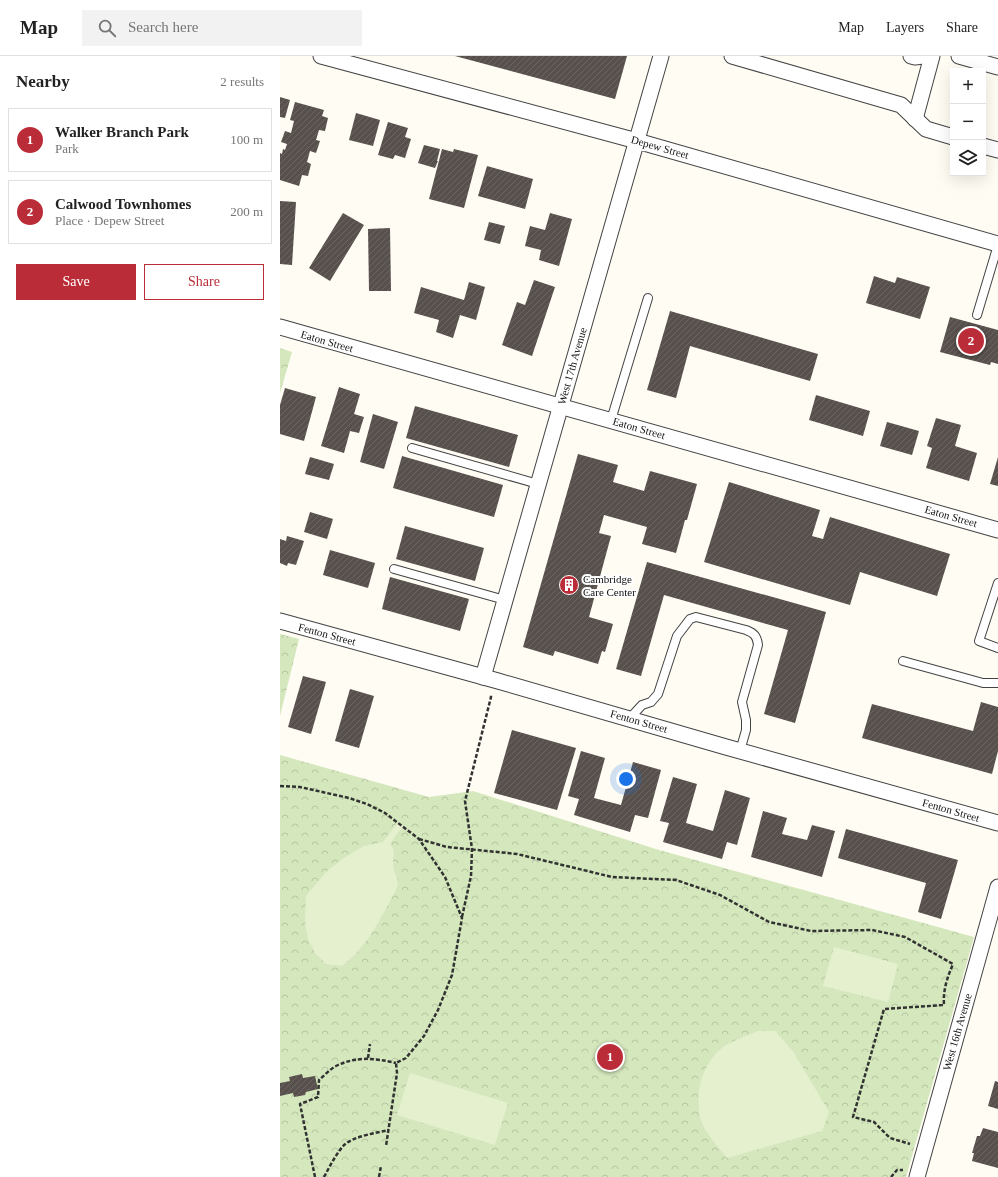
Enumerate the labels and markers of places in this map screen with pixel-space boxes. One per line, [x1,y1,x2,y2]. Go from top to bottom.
pin: 2 [958,326,984,356]
place label: Cambridge Care Center [583,573,636,598]
building icon: Cambridge Care Center [558,574,580,596]
pin: 1 [597,1042,623,1072]

